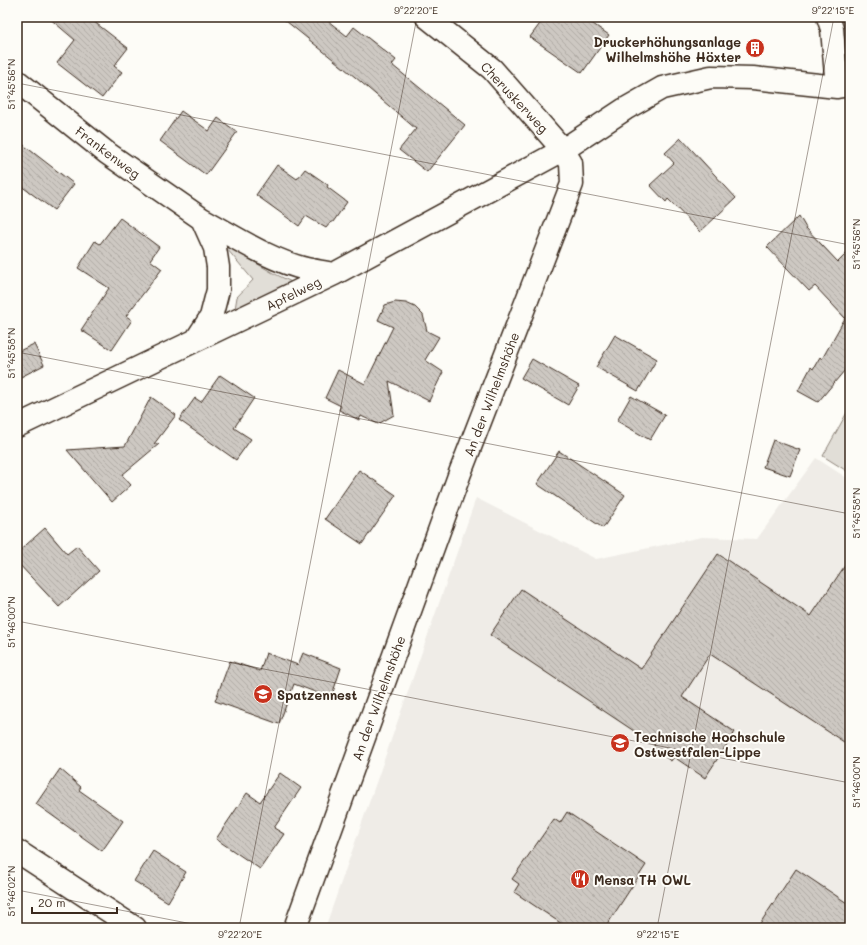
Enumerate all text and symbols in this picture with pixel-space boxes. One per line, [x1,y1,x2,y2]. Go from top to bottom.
text: 9°22'20"E [394,3,438,17]
text: 9°22'15"E [812,3,855,17]
place label: Druckerhöhungsanlage Wilhelmshöhe Höxter [594,33,741,65]
building icon: Druckerhöhungsanlage Wilhelmshöhe Höxter [744,37,766,59]
street label: Cheruskerweg [477,58,553,136]
text: 51°45'56"N [4,59,18,109]
street label: Frankenweg [72,122,144,182]
text: 51°45'56"N [849,219,863,269]
street label: Apfelweg [263,272,323,314]
text: 51°45'58"N [4,328,18,378]
street label: An der Wilhelmshöhe [459,329,523,459]
text: 51°45'58"N [849,488,863,538]
text: 51°46'00"N [4,596,18,648]
street label: An der Wilhelmshöhe [347,633,409,763]
school or university icon: Spatzennest [252,683,274,705]
place label: Spatzennest [277,686,357,703]
place label: Technische Hochschule Ostwestfalen-Lippe [634,728,785,760]
school or university icon: Technische Hochschule Ostwestfalen-Lippe [609,732,631,754]
text: 51°46'00"N [849,756,863,808]
text: 51°46'02"N [4,866,18,916]
restaurant icon: Mensa TH OWL [569,868,591,890]
place label: Mensa TH OWL [594,871,691,888]
scale bar [32,889,117,915]
text: 20 m [38,894,66,910]
text: 9°22'20"E [218,927,262,941]
text: 9°22'15"E [637,927,680,941]

